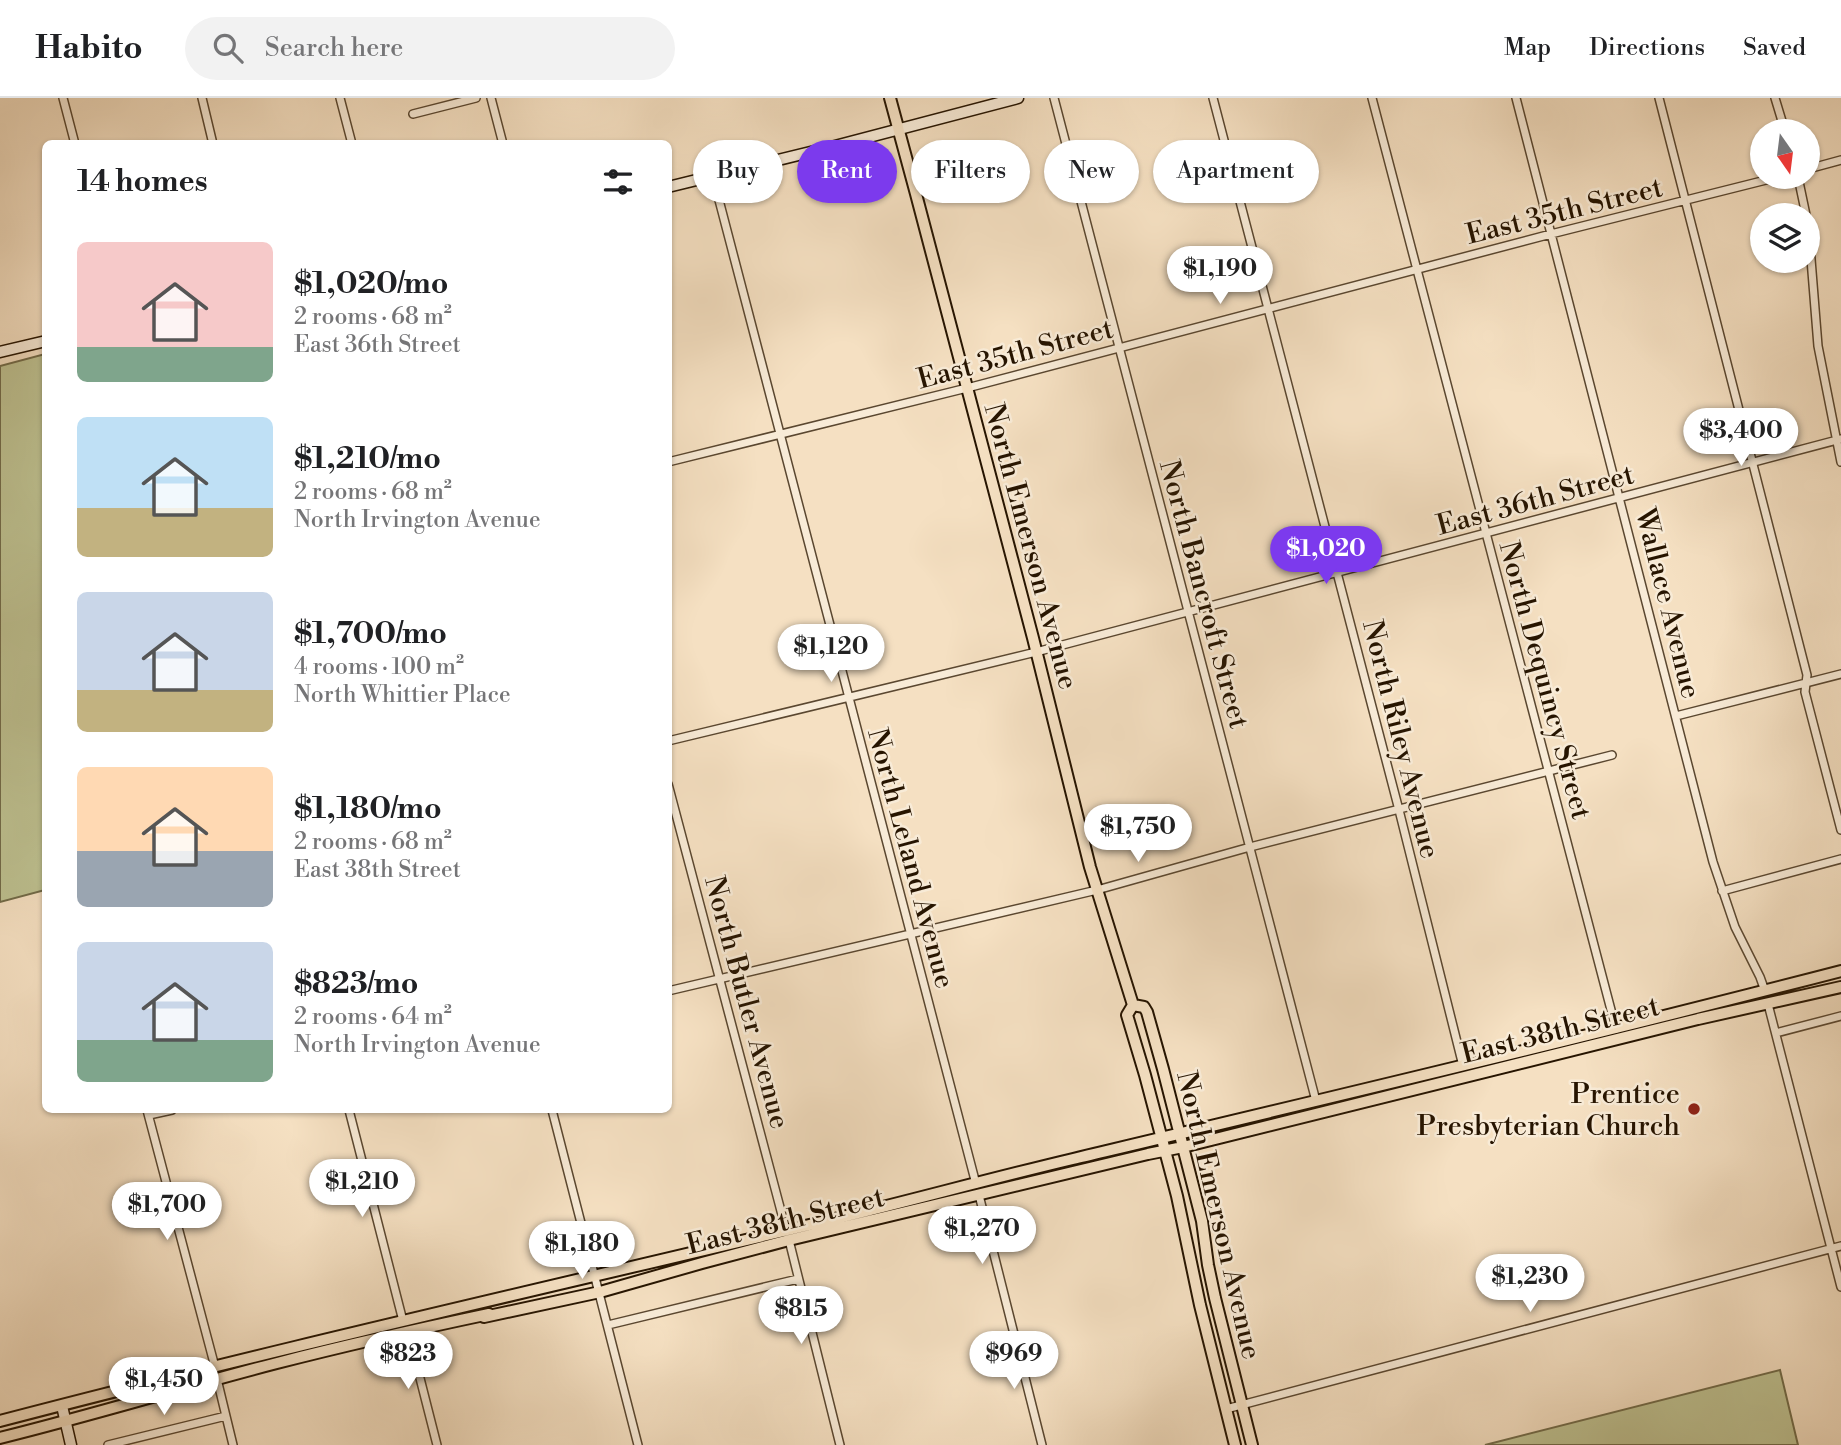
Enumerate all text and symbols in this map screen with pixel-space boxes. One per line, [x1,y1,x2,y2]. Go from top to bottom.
search box [185,17,675,80]
text: Habito [35,28,143,69]
icon: search [209,29,247,67]
text: Search here [265,32,404,64]
text: Map [1504,33,1551,63]
text: Directions [1589,33,1705,63]
text: Saved [1743,33,1806,63]
north arrow [1750,119,1820,189]
map controls [1750,119,1820,273]
chip: Buy [693,140,783,203]
chip: Rent [797,140,897,203]
chip: Filters [911,140,1030,203]
chip: New [1044,140,1139,203]
chip: Apartment [1153,140,1319,203]
text: 14 homes [77,163,208,201]
icon: filters [599,163,637,201]
street label: East 35th Street [1462,170,1666,253]
button: layers [1750,203,1820,273]
pin: $1,190 [1163,246,1277,306]
text: $1,190 [1183,255,1257,283]
text: $1,020/mo [294,265,449,303]
icon: home [133,270,217,354]
text: 2 rooms · 68 m² [294,303,452,331]
street label: East 35th Street [914,311,1117,397]
text: East 36th Street [294,331,461,359]
street label: North Emerson Avenue [976,400,1086,693]
pin: $3,400 [1684,408,1798,468]
text: $3,400 [1699,417,1783,445]
text: $1,210/mo [294,440,441,478]
icon: home [133,445,217,529]
street label: North Bancroft Street [1151,456,1256,732]
street label: East 36th Street [1433,457,1638,544]
text: 2 rooms · 68 m² [294,478,452,506]
street label: Wallace Avenue [1627,504,1708,702]
text: North Irvington Avenue [294,506,541,534]
pin: $1,020 [1269,526,1383,586]
text: $1,020 [1286,535,1366,563]
street label: North Dequincy Street [1491,537,1599,823]
text: $1,700/mo [294,615,447,653]
street label: North Riley Avenue [1354,617,1447,862]
icon: home [133,620,217,704]
pin: $1,120 [774,624,888,684]
text: $1,120 [794,633,868,661]
text: 4 rooms · 100 m² [294,653,464,681]
text: North Whittier Place [294,681,511,709]
street label: North Leland Avenue [859,725,962,992]
text: $1,180/mo [294,790,442,828]
icon: home [133,795,217,879]
pin: $1,750 [1081,804,1195,864]
text: $1,750 [1100,813,1176,841]
text: 2 rooms · 68 m² [294,828,452,856]
text: East 38th Street [294,856,461,884]
street label: North Butler Avenue [696,872,797,1133]
text: $823/mo [294,965,418,1003]
icon: home [133,970,217,1054]
street label: East 38th Street [1458,989,1663,1072]
text: 2 rooms · 64 m² [294,1003,452,1031]
text: North Irvington Avenue [294,1031,541,1059]
street label: North Emerson Avenue [1168,1068,1269,1363]
place label: Prentice Presbyterian Church [1417,1077,1680,1144]
marker: Prentice Presbyterian Church [1686,1101,1702,1117]
pin: $1,210 [305,1160,419,1219]
text: $1,210 [325,1168,399,1196]
street label: East 38th Street [683,1180,888,1263]
pin: $1,700 [110,1182,224,1242]
text: $1,700 [128,1191,206,1219]
pin: $1,270 [925,1206,1039,1266]
text: $1,270 [944,1215,1020,1243]
pin: $1,180 [525,1222,639,1281]
text: $1,180 [545,1230,619,1258]
pin: $1,230 [1473,1254,1587,1314]
text: $1,230 [1491,1263,1569,1291]
pin: $815 [760,1286,842,1346]
text: $815 [774,1295,828,1323]
pin: $823 [367,1332,449,1391]
pin: $969 [973,1332,1055,1391]
text: $823 [380,1340,436,1368]
text: $969 [985,1340,1043,1368]
pin: $1,450 [107,1358,221,1417]
text: $1,450 [125,1366,203,1394]

